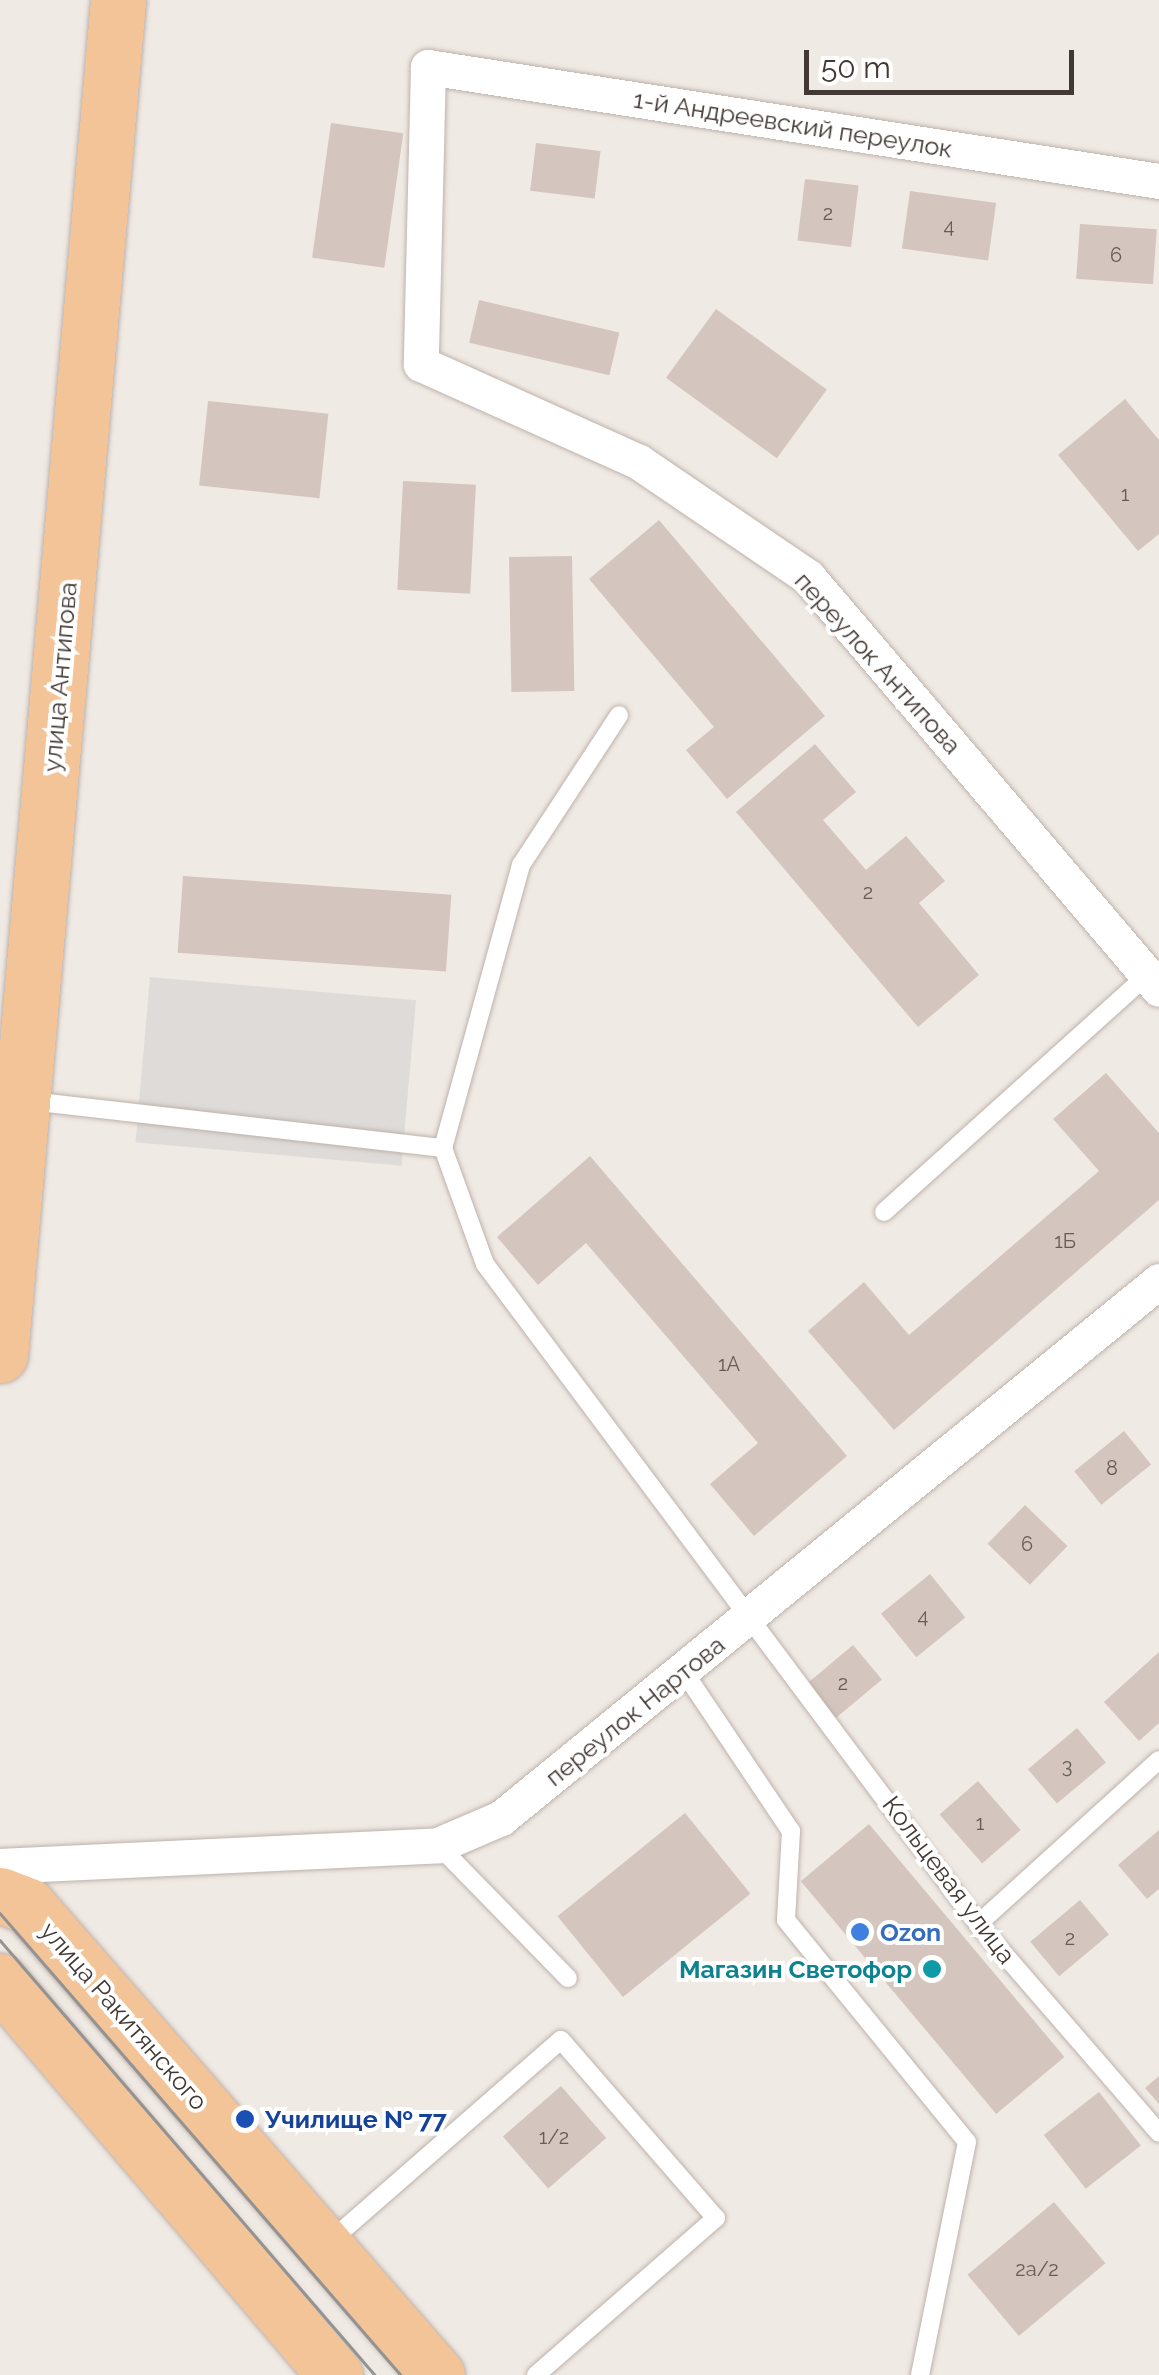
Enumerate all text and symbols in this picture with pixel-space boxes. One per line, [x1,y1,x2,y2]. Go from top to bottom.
scale bar [809,30,1079,92]
text: 50 m [821,50,891,85]
street label: 1-й Андреевский переулок [631,84,955,164]
house number: 2 [823,201,833,225]
house number: 4 [944,214,954,238]
house number: 6 [1110,243,1122,267]
house number: 1 [1121,482,1129,506]
street label: переулок Антипова [788,566,968,760]
street label: улица Антипова [37,580,83,774]
house number: 2 [863,880,873,904]
house number: 1Б [1054,1229,1076,1253]
house number: 1А [718,1352,740,1376]
house number: 8 [1106,1456,1118,1480]
house number: 6 [1021,1532,1033,1556]
house number: 4 [918,1604,928,1628]
street label: переулок Нартова [539,1630,731,1792]
house number: 2 [838,1671,848,1695]
house number: 3 [1062,1754,1072,1778]
street label: Кольцевая улица [876,1790,1022,1970]
house number: 1 [976,1811,984,1835]
street label: улица Ракитянского [34,1916,214,2116]
place label: Ozon [880,1917,941,1947]
marker: Ozon [849,1921,871,1943]
house number: 2 [1065,1926,1075,1950]
place label: Магазин Светофор [679,1954,912,1984]
marker: Магазин Светофор [921,1958,943,1980]
place label: Училище № 77 [265,2104,447,2134]
marker: Училище № 77 [234,2108,256,2130]
house number: 1/2 [539,2125,569,2149]
house number: 2а/2 [1015,2257,1059,2281]

